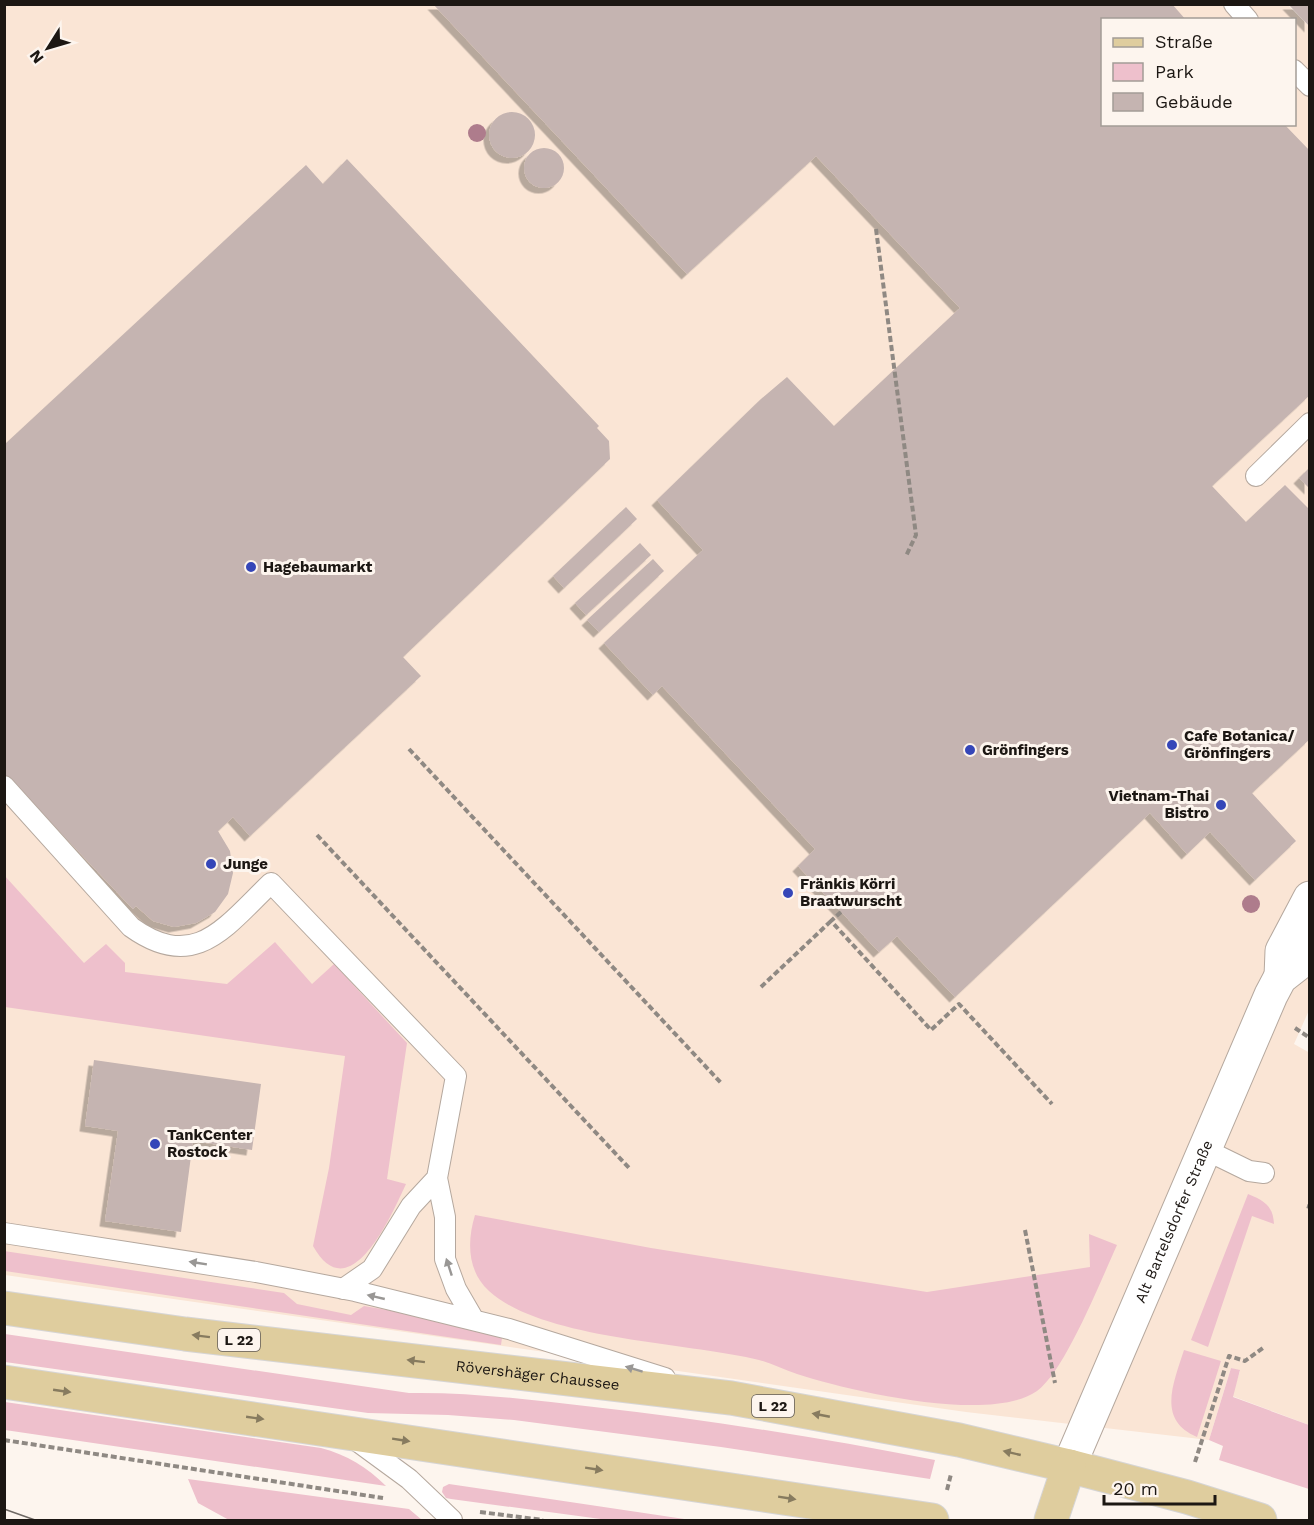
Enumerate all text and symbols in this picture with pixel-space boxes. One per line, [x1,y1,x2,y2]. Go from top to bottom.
north arrow [18,18,78,78]
legend [1101,18,1296,126]
text: Straße [1155,31,1213,52]
text: N [25,46,48,67]
text: Park [1155,61,1194,82]
text: Gebäude [1155,91,1233,112]
place label: Hagebaumarkt [263,558,373,576]
marker: Hagebaumarkt [244,560,258,574]
place label: Cafe Botanica/ Grönfingers [1184,727,1294,762]
marker: Cafe Botanica/ Grönfingers [1165,738,1179,752]
place label: Grönfingers [982,741,1069,759]
marker: Grönfingers [963,743,977,757]
place label: Vietnam-Thai Bistro [1108,787,1209,822]
marker: Vietnam-Thai Bistro [1214,798,1228,812]
place label: Junge [223,855,268,873]
marker: Junge [204,857,218,871]
place label: Fränkis Körri Braatwurscht [800,875,902,910]
marker: Fränkis Körri Braatwurscht [781,886,795,900]
place label: TankCenter Rostock [167,1126,253,1161]
marker: TankCenter Rostock [148,1137,162,1151]
street label: Alt Bartelsdorfer Straße [1131,1138,1217,1306]
one-way arrow [189,1258,208,1267]
one-way arrow [443,1258,453,1276]
one-way arrow [367,1291,385,1301]
road number: L 22 [218,1329,260,1351]
one-way arrow [192,1331,211,1341]
one-way arrow [406,1356,425,1366]
street label: Rövershäger Chaussee [455,1357,621,1394]
one-way arrow [625,1364,643,1373]
one-way arrow [53,1386,72,1395]
road number: L 22 [752,1395,794,1417]
one-way arrow [811,1410,830,1419]
one-way arrow [246,1414,265,1423]
one-way arrow [392,1435,411,1444]
one-way arrow [1003,1447,1021,1457]
one-way arrow [584,1464,603,1473]
scale bar [1104,1468,1215,1506]
text: 20 m [1113,1478,1158,1499]
one-way arrow [777,1494,796,1503]

